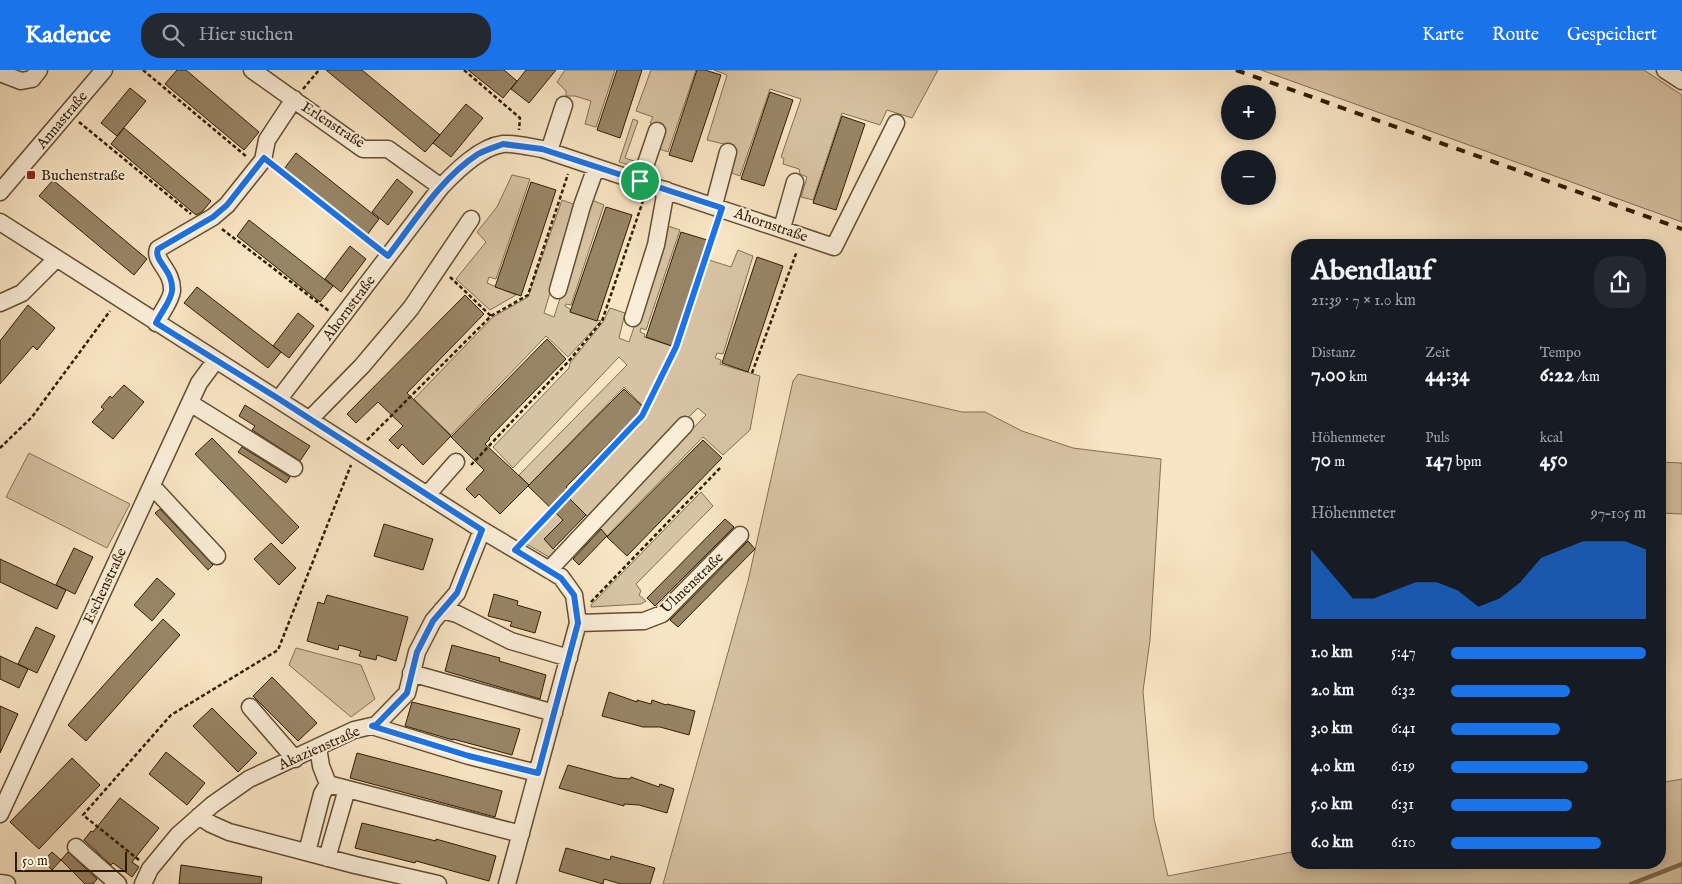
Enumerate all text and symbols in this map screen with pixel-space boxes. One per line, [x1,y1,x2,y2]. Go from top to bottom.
search box [141,13,491,58]
text: Kadence [25,20,111,51]
icon: search [159,21,187,49]
text: Hier suchen [199,23,293,47]
text: Karte [1422,24,1464,47]
text: Route [1492,24,1539,47]
text: Gespeichert [1567,24,1657,47]
map controls [1221,85,1276,205]
button: + [1221,85,1276,140]
street label: Annastraße [32,87,92,154]
street label: Erlenstraße [298,97,368,153]
button: − [1221,150,1276,205]
pin [619,160,661,202]
place label: Buchenstraße [41,166,125,185]
icon: arrive [626,167,654,195]
marker: Buchenstraße [25,169,37,181]
street label: Ahornstraße [731,203,810,246]
text: Abendlauf [1311,254,1432,289]
button: share [1594,256,1646,308]
street label: Ahornstraße [318,272,380,345]
text: 21:39 · 7 × 1.0 km [1311,291,1416,311]
text: Distanz [1311,344,1356,362]
text: Zeit [1425,344,1450,362]
text: Tempo [1540,344,1581,362]
text: 7.00 [1311,362,1346,389]
text: 44:34 [1425,362,1470,389]
text: 6:22 [1540,362,1574,389]
text: km [1346,368,1367,386]
text: /km [1574,368,1600,386]
text: Höhenmeter [1311,429,1385,447]
text: Puls [1425,429,1449,447]
text: kcal [1540,429,1563,447]
text: 70 [1311,447,1331,474]
text: 147 [1425,447,1453,474]
text: 450 [1540,447,1568,474]
text: m [1331,453,1345,471]
text: bpm [1453,453,1482,471]
text: Höhenmeter [1311,504,1396,524]
text: 97–105 m [1591,504,1646,524]
street label: Eschenstraße [79,545,131,627]
street label: Ulmenstraße [656,548,728,618]
text: 1.0 km [1311,643,1353,663]
text: 5:47 [1391,643,1416,663]
text: 2.0 km [1311,681,1354,701]
text: 6:32 [1391,681,1415,701]
text: 3.0 km [1311,719,1353,739]
text: 6:41 [1391,719,1416,739]
street label: Akazienstraße [274,721,363,775]
text: 4.0 km [1311,757,1355,777]
text: 6:19 [1391,757,1415,777]
text: 5.0 km [1311,795,1353,815]
text: 6:31 [1391,795,1414,815]
text: 6.0 km [1311,833,1353,853]
text: 6:10 [1391,833,1416,853]
scale bar [15,849,128,872]
text: 50 m [22,852,48,870]

